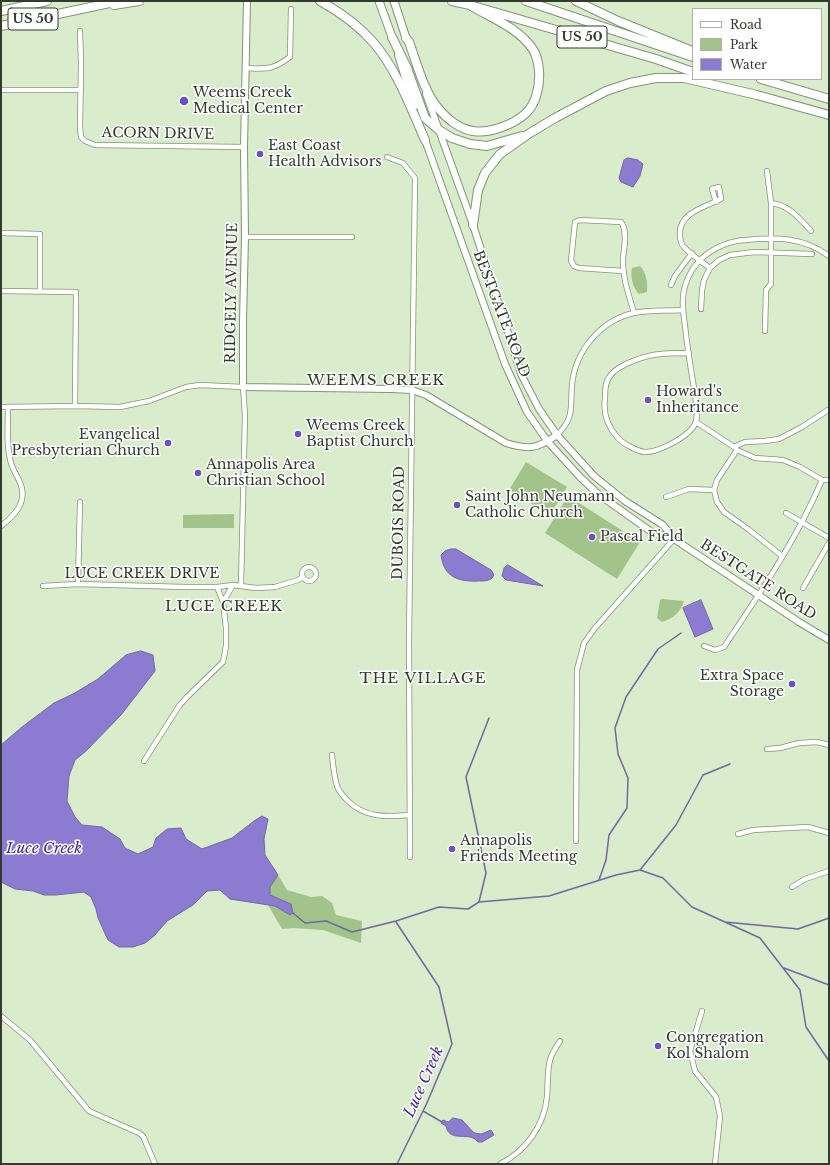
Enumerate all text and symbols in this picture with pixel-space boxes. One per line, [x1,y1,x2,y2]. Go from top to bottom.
road number: US 50 [8,8,58,30]
legend [692,8,822,80]
text: Road [730,17,762,32]
road number: US 50 [557,26,607,48]
text: Park [730,37,758,52]
text: Water [730,57,767,72]
place label: Weems Creek Medical Center [193,85,303,118]
marker: Weems Creek Medical Center [178,95,190,107]
street label: ACORN DRIVE [102,125,214,143]
place label: East Coast Health Advisors [268,138,382,170]
marker: East Coast Health Advisors [255,149,265,159]
street label: RIDGELY AVENUE [222,223,242,363]
street label: BESTGATE ROAD [469,248,533,380]
district label: WEEMS CREEK [307,372,445,390]
place label: Howard's Inheritance [656,384,739,416]
marker: Howard's Inheritance [643,395,653,405]
place label: Weems Creek Baptist Church [306,418,414,450]
place label: Evangelical Presbyterian Church [12,427,160,460]
marker: Weems Creek Baptist Church [293,429,303,439]
marker: Evangelical Presbyterian Church [163,438,173,448]
place label: Annapolis Area Christian School [206,457,325,490]
street label: DUBOIS ROAD [390,466,408,580]
marker: Annapolis Area Christian School [193,468,203,478]
place label: Saint John Neumann Catholic Church [465,489,615,522]
marker: Saint John Neumann Catholic Church [452,500,462,510]
place label: Pascal Field [600,529,684,545]
marker: Pascal Field [587,532,597,542]
street label: BESTGATE ROAD [697,536,819,624]
street label: LUCE CREEK DRIVE [65,566,219,582]
district label: LUCE CREEK [165,598,283,616]
place label: Extra Space Storage [700,668,784,700]
district label: THE VILLAGE [359,670,487,688]
marker: Extra Space Storage [787,679,797,689]
place label: Annapolis Friends Meeting [460,833,577,866]
water label: Luce Creek [6,840,82,858]
marker: Annapolis Friends Meeting [447,844,457,854]
place label: Congregation Kol Shalom [666,1030,764,1062]
marker: Congregation Kol Shalom [653,1041,663,1051]
water label: Luce Creek [400,1044,448,1120]

